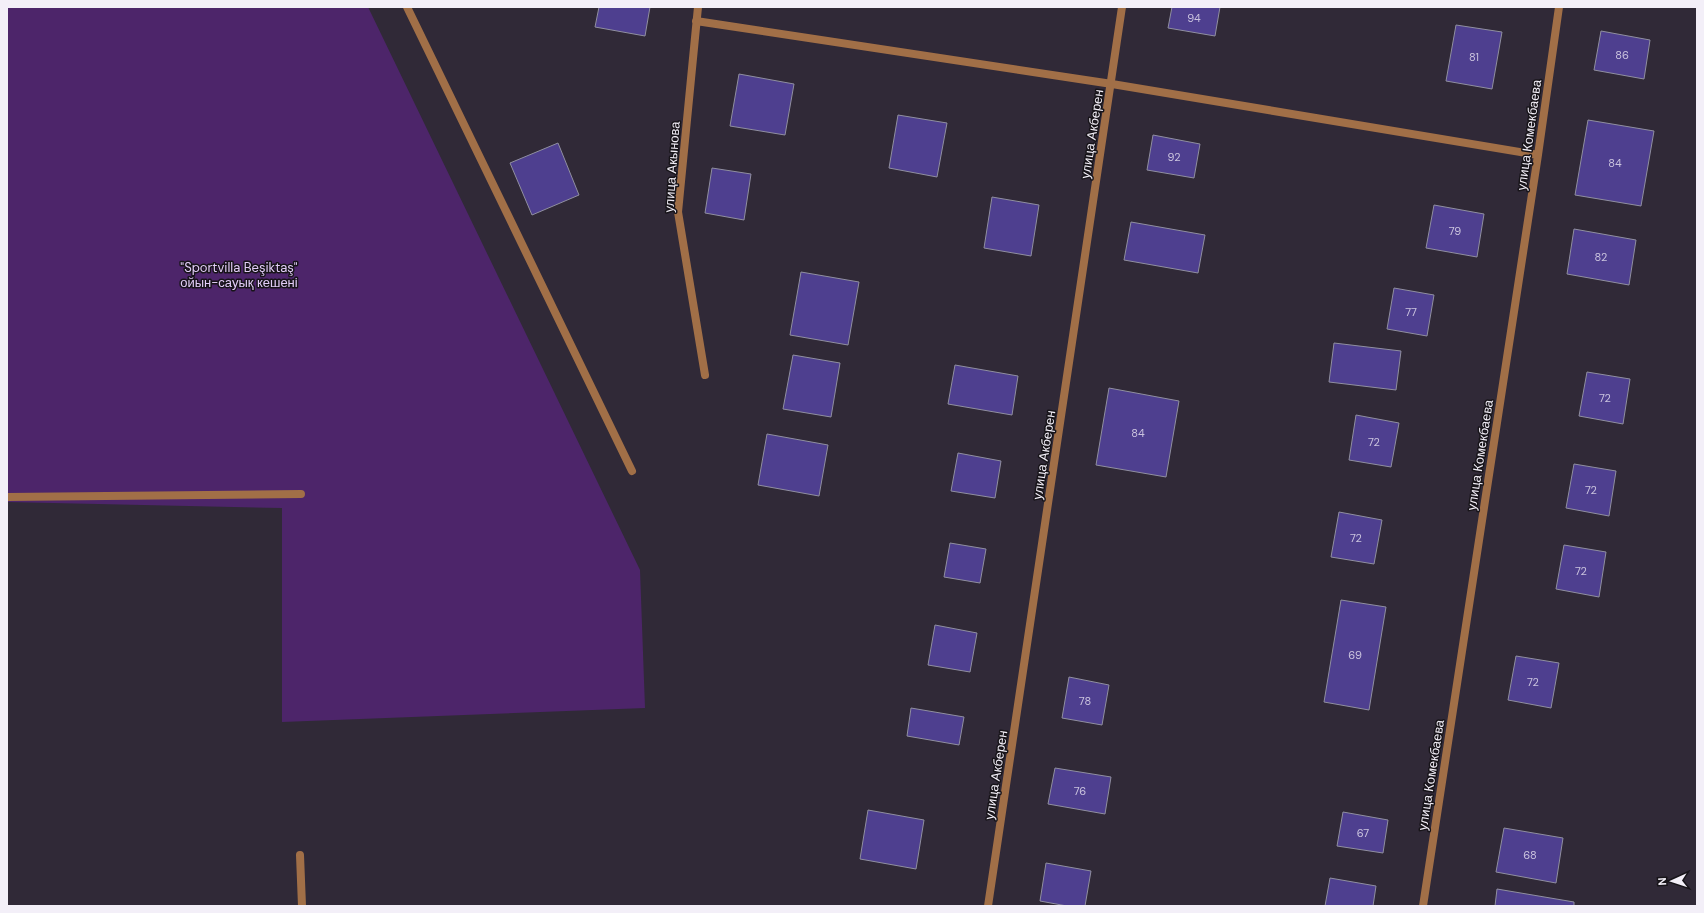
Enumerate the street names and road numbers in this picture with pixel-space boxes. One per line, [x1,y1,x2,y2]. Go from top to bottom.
street label: улица Комекбаева [1513,78,1545,192]
street label: улица Акберен [1077,88,1107,180]
street label: улица Акынова [660,120,684,213]
street label: улица Комекбаева [1463,398,1497,512]
street label: улица Акберен [1029,409,1059,501]
street label: улица Комекбаева [1414,718,1448,832]
street label: улица Акберен [981,729,1011,821]

